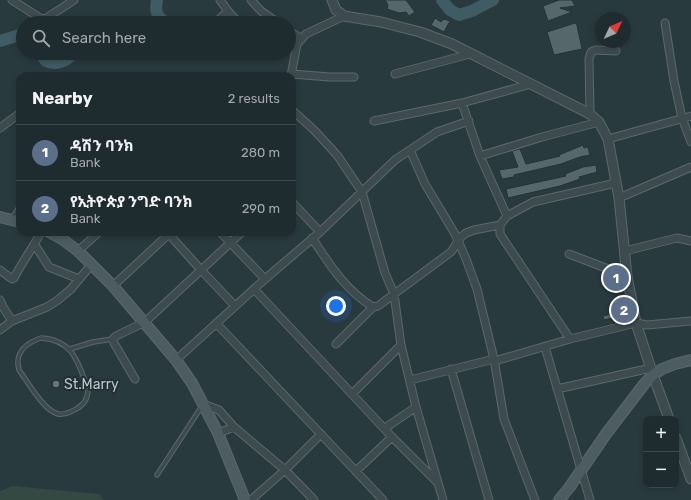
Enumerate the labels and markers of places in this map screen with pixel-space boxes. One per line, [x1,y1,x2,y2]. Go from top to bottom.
pin: 1 [603,263,629,293]
pin: 2 [611,295,637,325]
place label: St.Marry [64,376,119,393]
marker: St.Marry [51,379,61,389]

